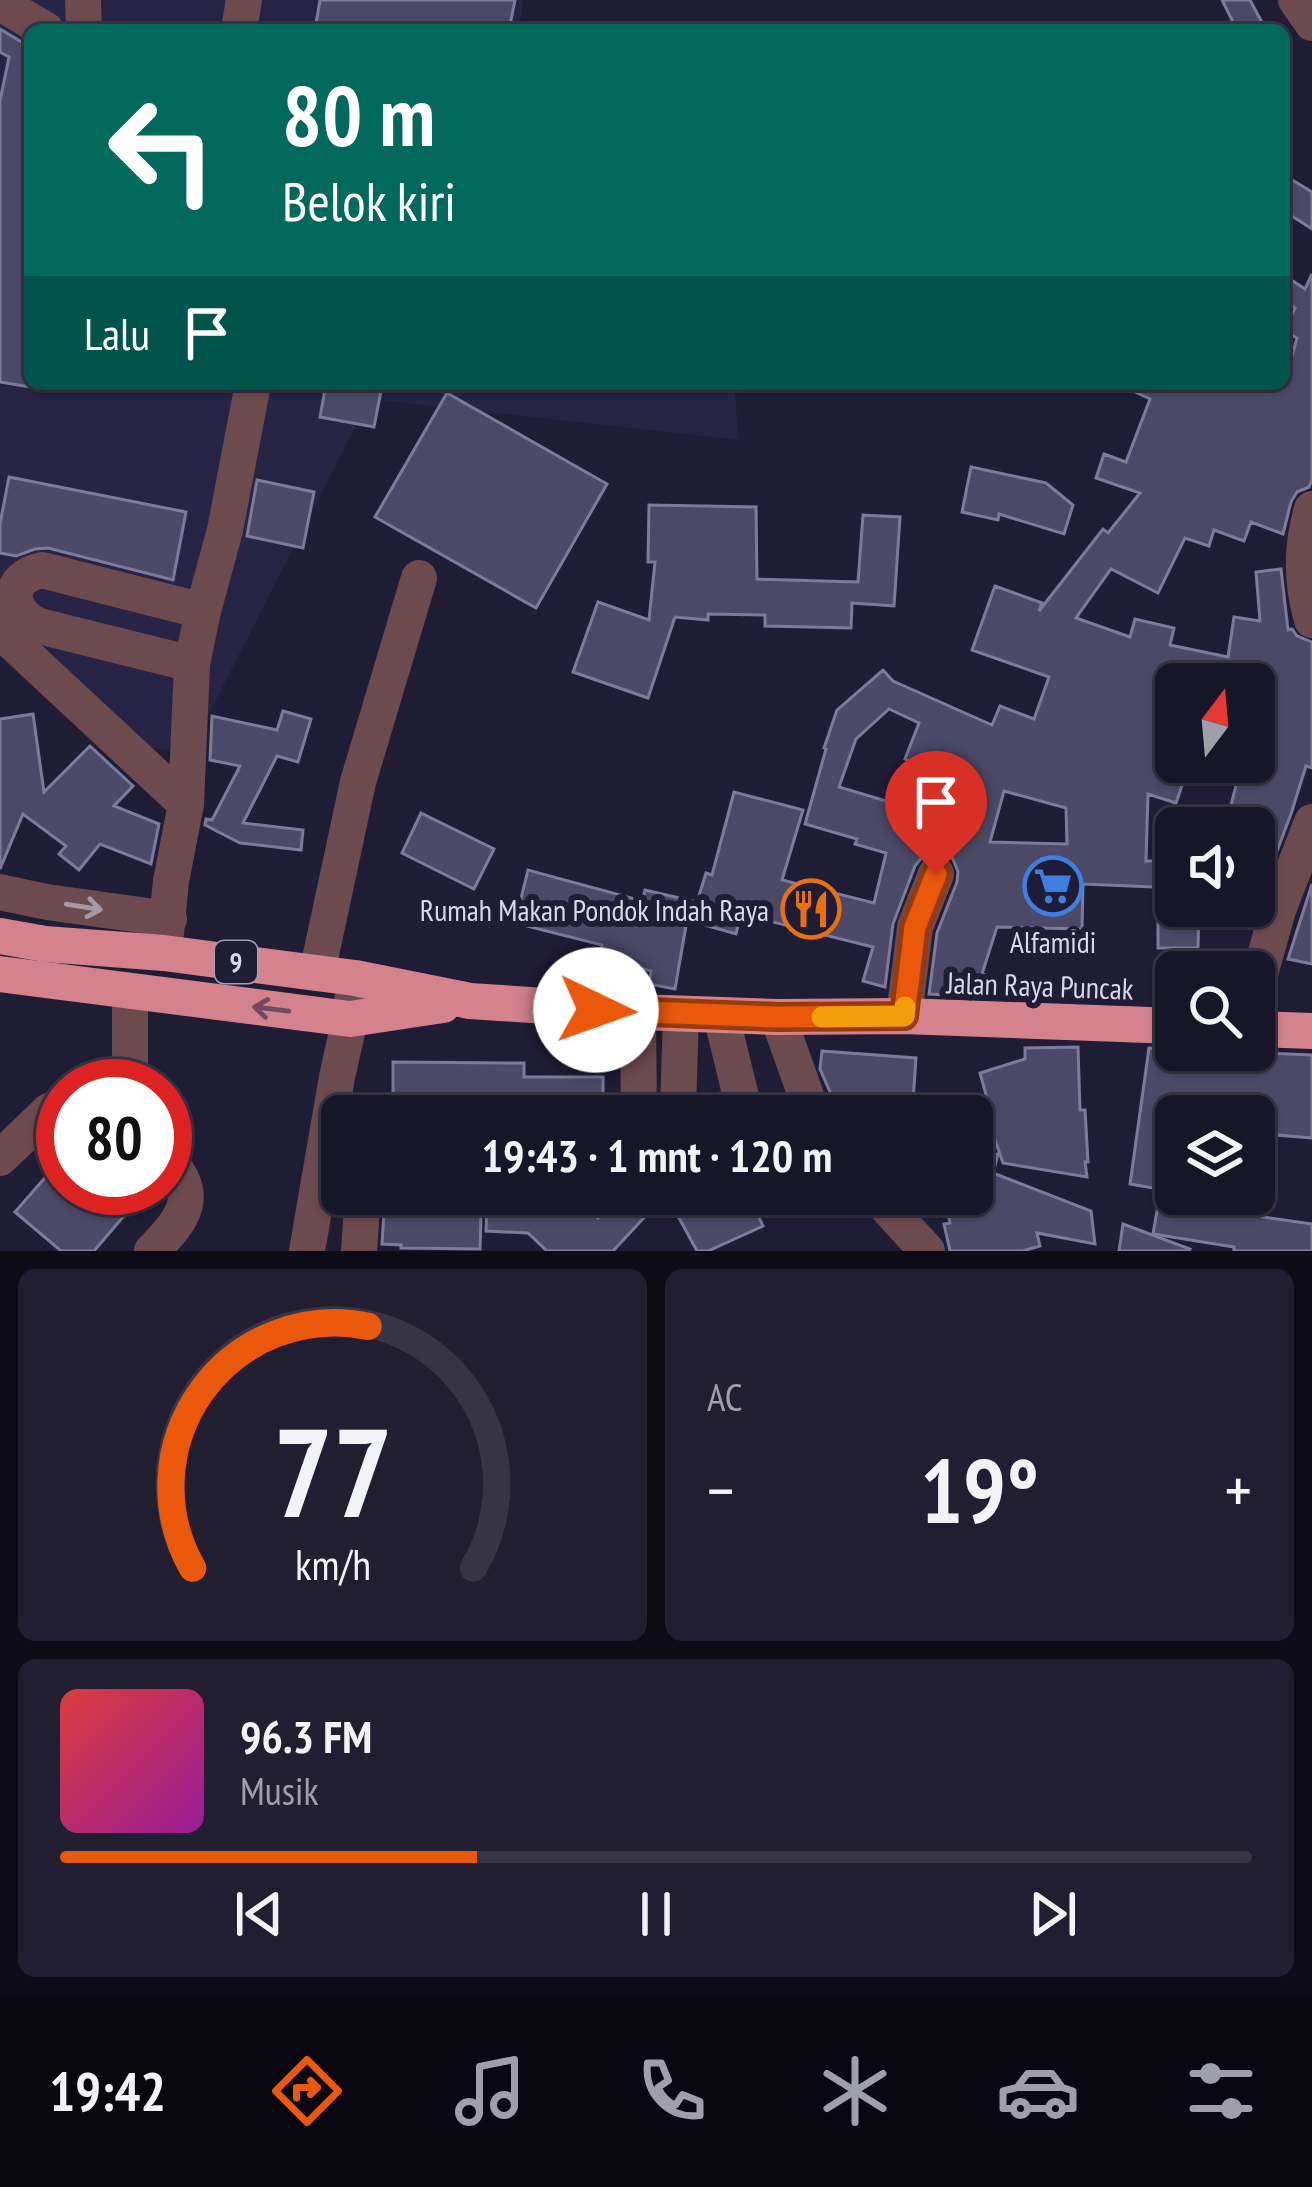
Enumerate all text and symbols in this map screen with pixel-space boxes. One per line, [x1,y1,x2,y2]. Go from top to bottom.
text: 80 m [282,60,435,169]
icon: left [84,72,240,228]
text: Belok kiri [282,166,456,236]
icon: arrive [174,300,240,366]
text: Lalu [84,304,150,362]
north arrow [1155,663,1275,783]
map controls [1155,663,1275,1215]
pin [885,751,987,874]
icon: arrive [903,769,969,835]
button: sound [1155,807,1275,927]
supermarket icon: Alfamidi [1022,855,1084,917]
restaurant icon: Rumah Makan Pondok Indah Raya [780,878,842,940]
place label: Rumah Makan Pondok Indah Raya [420,890,769,929]
one-way arrow [64,896,103,919]
place label: Alfamidi [1010,922,1096,961]
road number: 9 [215,941,257,983]
position arrow [533,947,659,1073]
button: search [1155,951,1275,1071]
street label: Jalan Raya Puncak [945,962,1134,1008]
one-way arrow [252,997,291,1019]
speed limit sign: 80 [36,1059,192,1215]
button: layers [1155,1095,1275,1215]
text: 19:43 · 1 mnt · 120 m [482,1126,832,1184]
text: AC [707,1371,743,1422]
text: 77 [273,1390,392,1551]
text: 19° [920,1431,1039,1548]
text: − [707,1447,734,1532]
text: + [1225,1447,1252,1532]
text: km/h [294,1536,371,1592]
text: 96.3 FM [240,1707,372,1765]
text: Musik [240,1765,319,1816]
icon: previous [226,1881,292,1947]
icon: pause [623,1881,689,1947]
icon: next [1020,1881,1086,1947]
icon: directions [265,2049,349,2133]
icon: music [448,2049,532,2133]
icon: phone [630,2049,714,2133]
icon: climate [813,2049,897,2133]
icon: car [996,2049,1080,2133]
icon: filters [1179,2049,1263,2133]
text: 19:42 [49,2056,166,2126]

